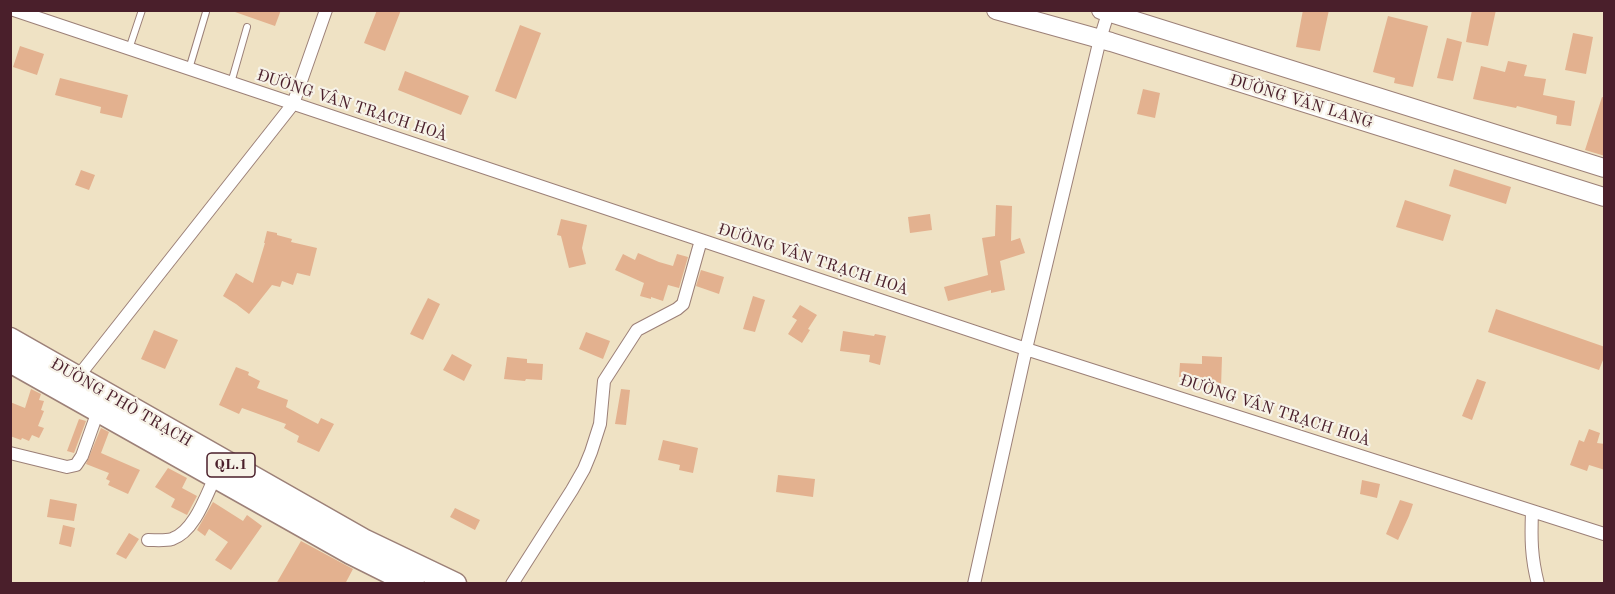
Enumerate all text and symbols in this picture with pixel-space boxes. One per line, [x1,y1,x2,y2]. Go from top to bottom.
street label: ĐƯỜNG VÂN TRẠCH HOÀ [254,66,450,146]
street label: ĐƯỜNG VĂN LANG [1227,71,1375,133]
street label: ĐƯỜNG VÂN TRẠCH HOÀ [715,220,911,300]
street label: ĐƯỜNG PHÒ TRẠCH [47,355,195,451]
street label: ĐƯỜNG VÂN TRẠCH HOÀ [1177,371,1373,451]
road number: QL.1 [207,453,255,477]

